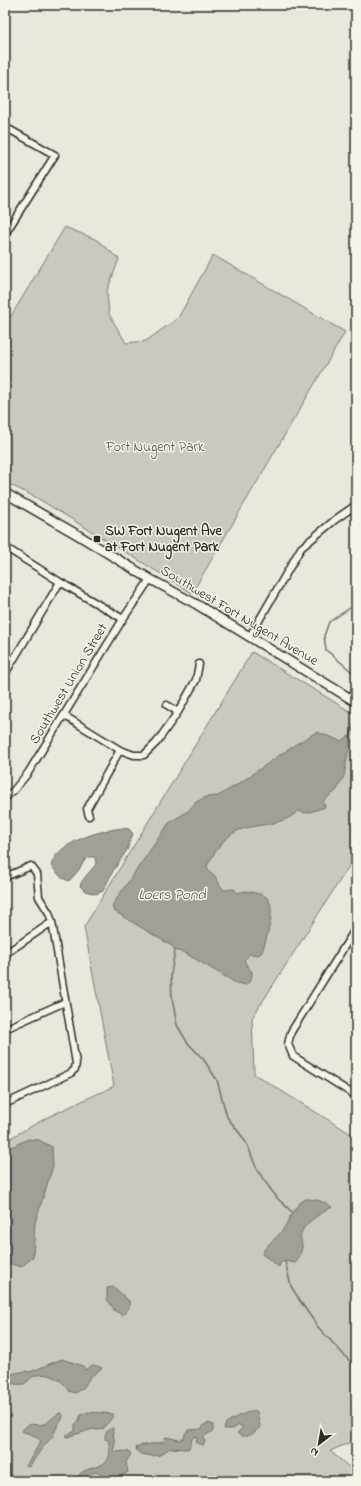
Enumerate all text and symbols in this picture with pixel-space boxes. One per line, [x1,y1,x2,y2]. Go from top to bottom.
park label: Fort Nugent Park [105,437,205,459]
place label: SW Fort Nugent Ave at Fort Nugent Park [105,521,223,560]
marker: SW Fort Nugent Ave at Fort Nugent Park [92,534,102,544]
street label: Southwest Fort Nugent Avenue [156,560,323,673]
street label: Southwest Union Street [25,619,114,748]
water label: Loers Pond [138,884,206,906]
north arrow [299,1424,339,1464]
text: N [307,1443,322,1460]

